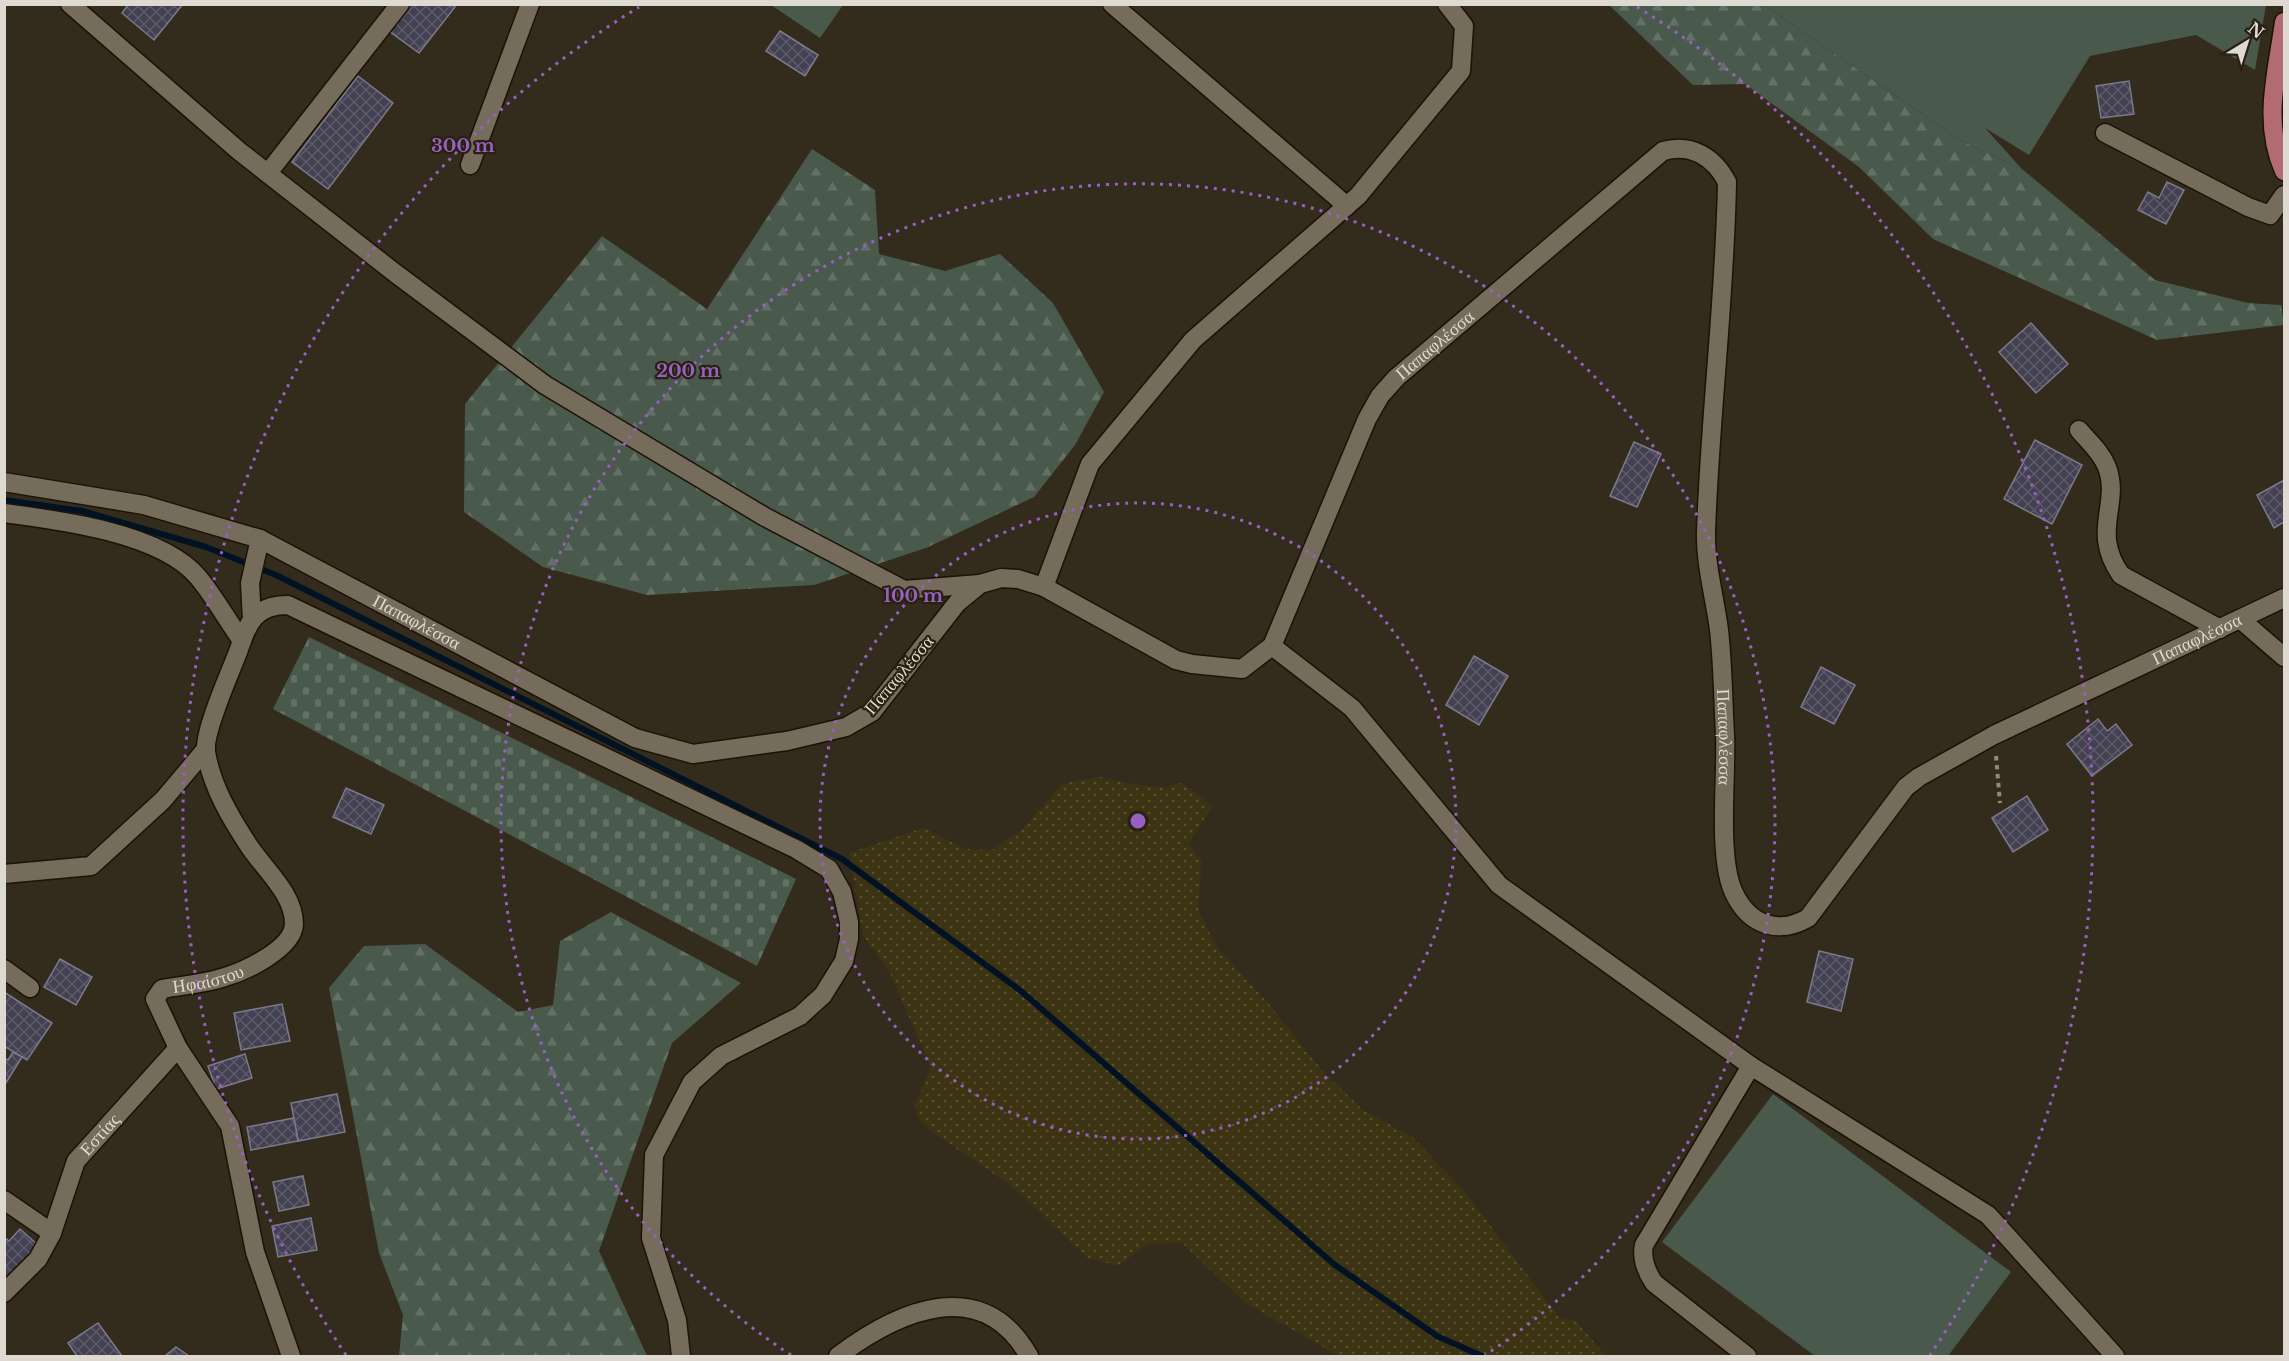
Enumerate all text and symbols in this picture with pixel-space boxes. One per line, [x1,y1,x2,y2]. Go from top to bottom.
north arrow [2217,12,2277,72]
text: N [2244,18,2268,43]
text: 300 m [431,135,495,157]
street label: Παπαφλέσσα [1391,305,1479,385]
text: 200 m [656,360,720,382]
text: 100 m [883,585,943,607]
street label: Παπαφλέσσα [369,590,465,655]
street label: Παπαφλέσσα [2149,608,2246,670]
street label: Παπαφλέσσα [860,631,939,719]
street label: Παπαφλέσσα [1712,688,1736,786]
centre of rings [1128,811,1148,831]
street label: Ηφαίστου [171,960,247,998]
street label: Εστίας [75,1109,124,1160]

